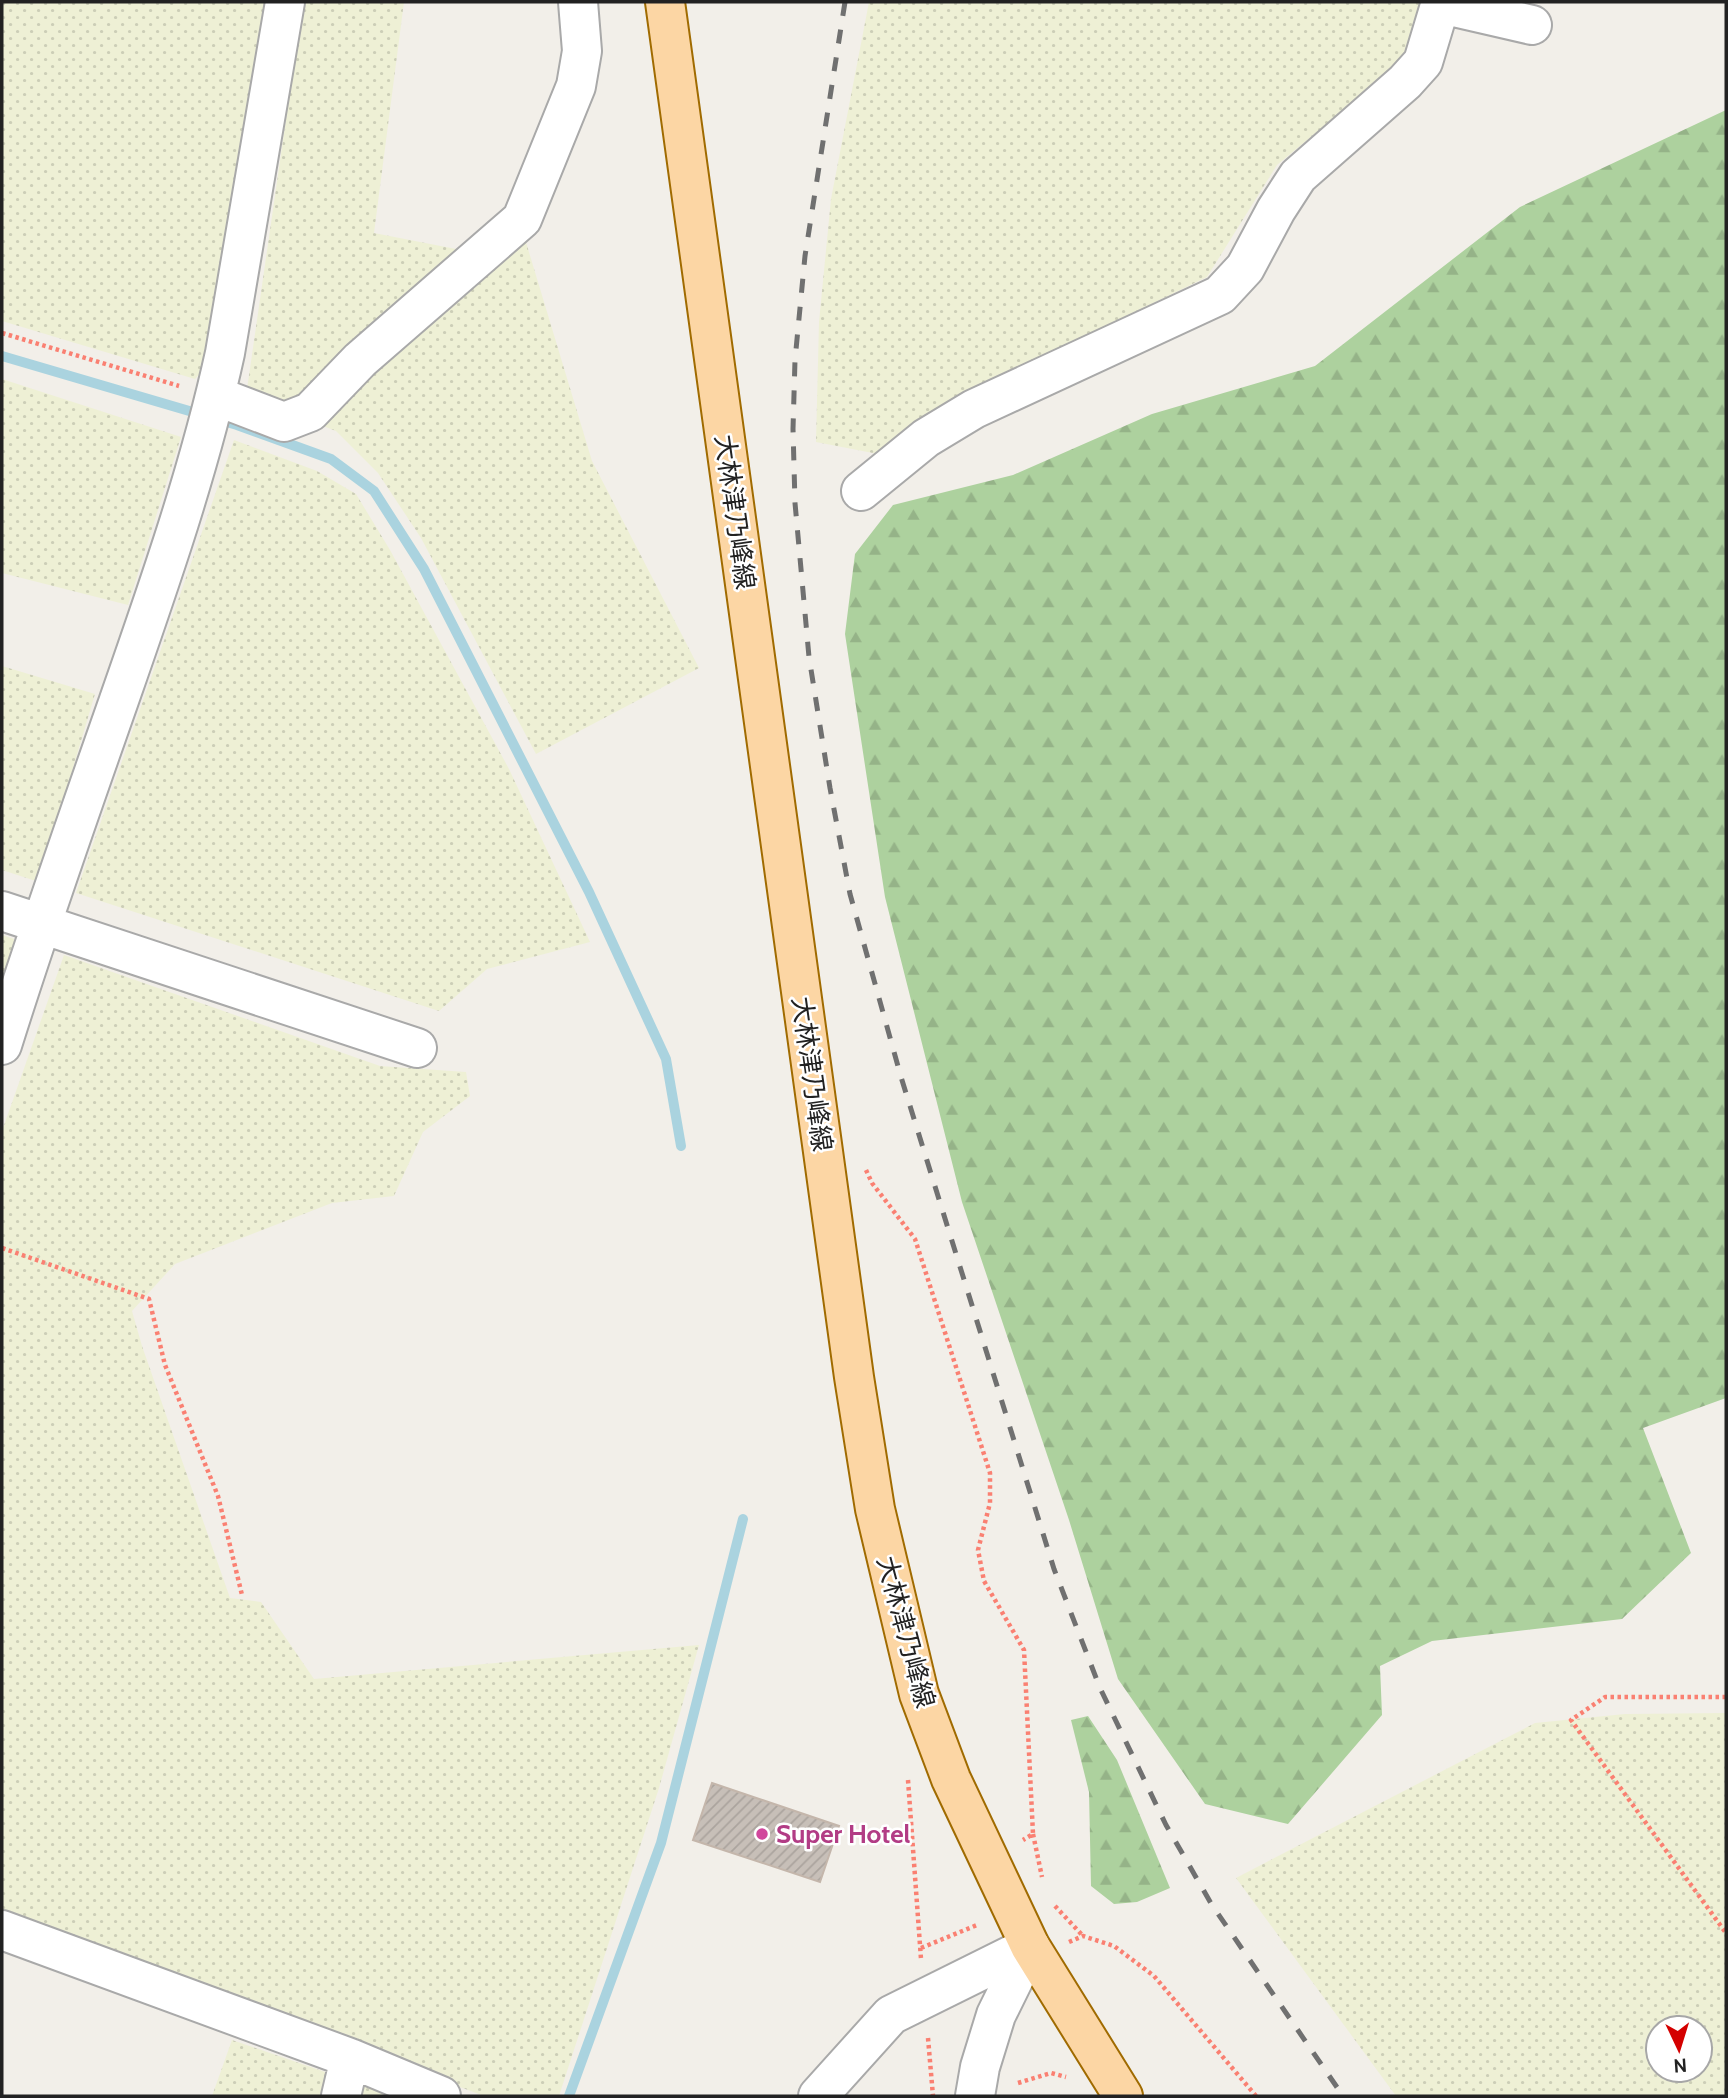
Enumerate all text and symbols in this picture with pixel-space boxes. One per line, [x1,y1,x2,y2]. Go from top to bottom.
street label: 大林津乃峰線 [708,433,762,591]
street label: 大林津乃峰線 [785,995,839,1153]
street label: 大林津乃峰線 [870,1553,942,1711]
place label: Super Hotel [776,1818,911,1850]
marker: Super Hotel [754,1826,770,1842]
north arrow [1644,2014,1714,2084]
text: N [1673,2054,1688,2077]

